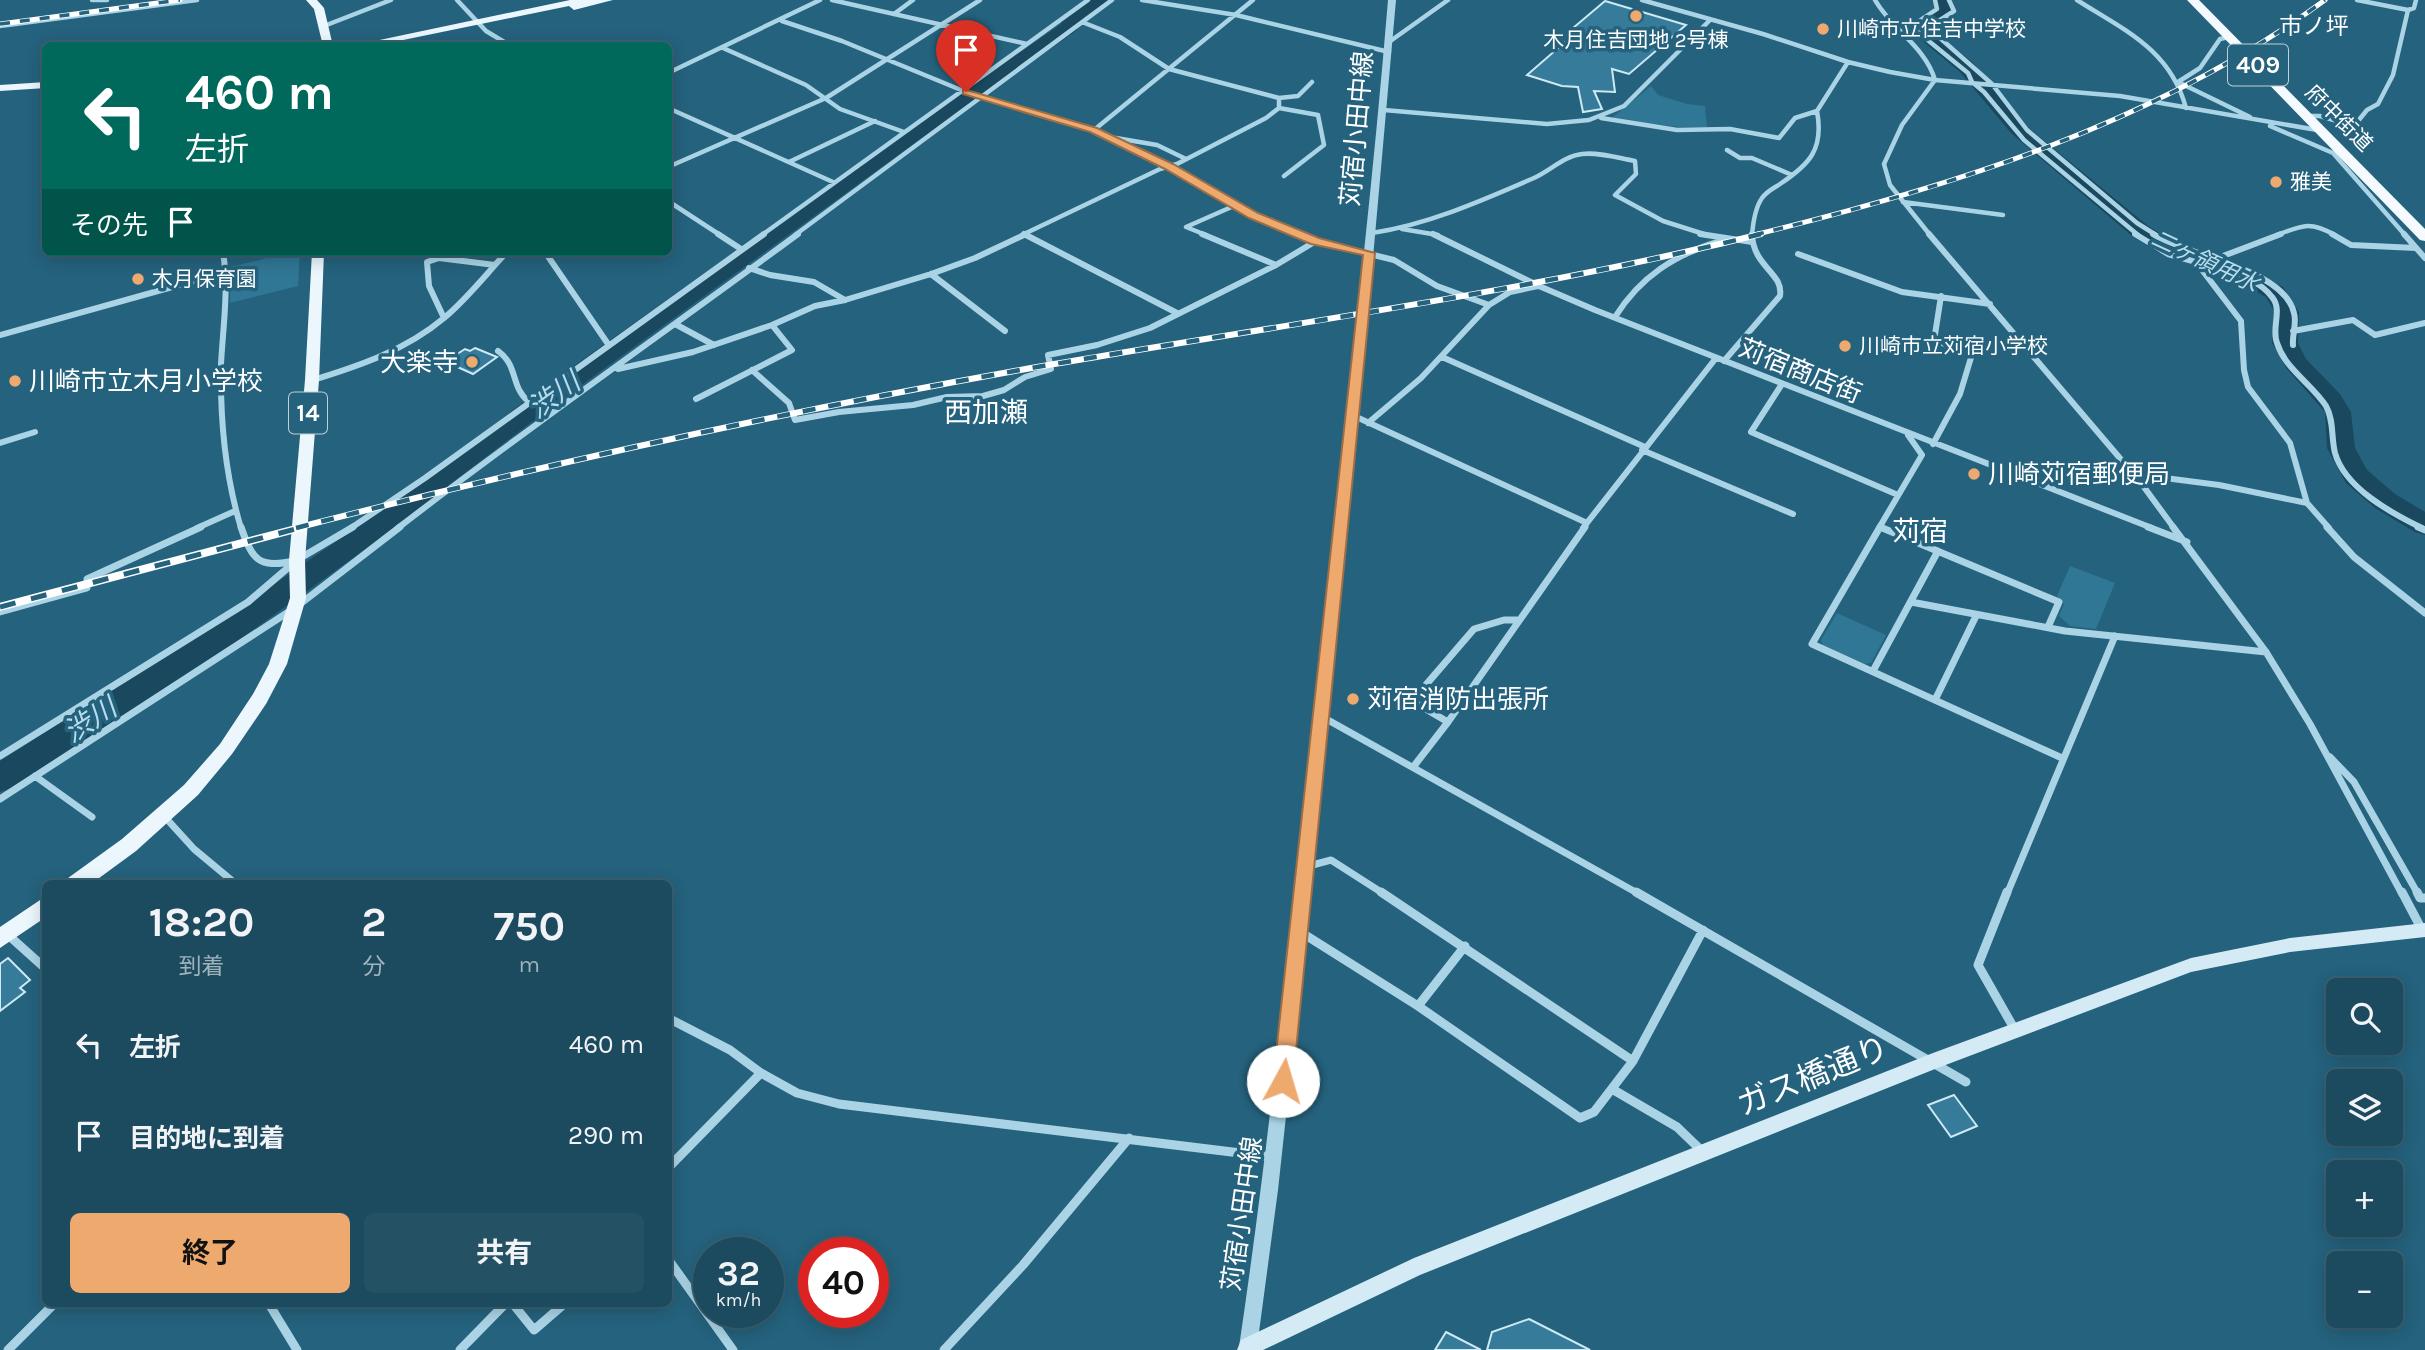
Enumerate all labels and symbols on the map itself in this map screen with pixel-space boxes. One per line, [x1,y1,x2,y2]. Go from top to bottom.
marker: 木月住吉団地 2号棟 [1628,8,1644,24]
district label: 市ノ坪 [2280,13,2349,40]
place label: 川崎市立住吉中学校 [1837,17,2026,41]
pin [936,20,996,92]
marker: 川崎市立住吉中学校 [1815,21,1831,37]
place label: 木月住吉団地 2号棟 [1543,28,1729,52]
road number: 409 [2228,44,2288,86]
street label: 苅宿小田中線 [1335,50,1379,208]
street label: 府中街道 [2301,80,2377,156]
place label: 雅美 [2290,170,2332,194]
marker: 雅美 [2268,174,2284,190]
water label: 二ヶ領用水 [2147,224,2266,299]
place label: 木月保育園 [152,267,257,291]
marker: 木月保育園 [130,271,146,287]
street label: 苅宿商店街 [1734,332,1866,410]
place label: 川崎市立苅宿小学校 [1859,334,2048,358]
marker: 川崎市立苅宿小学校 [1837,338,1853,354]
place label: 大楽寺 [380,347,458,378]
marker: 大楽寺 [464,354,480,370]
water label: 渋川 [522,363,589,425]
place label: 川崎市立木月小学校 [29,366,263,397]
marker: 川崎市立木月小学校 [7,373,23,389]
road number: 14 [289,392,327,434]
district label: 西加瀬 [944,396,1028,429]
place label: 川崎苅宿郵便局 [1988,459,2170,490]
marker: 川崎苅宿郵便局 [1966,466,1982,482]
district label: 苅宿 [1892,515,1948,548]
place label: 苅宿消防出張所 [1367,684,1549,715]
water label: 渋川 [58,689,125,749]
marker: 苅宿消防出張所 [1345,691,1361,707]
street label: ガス橋通り [1732,1029,1894,1123]
position arrow [1246,1044,1320,1118]
street label: 苅宿小田中線 [1216,1135,1268,1293]
speed limit sign: 40 [798,1237,889,1328]

